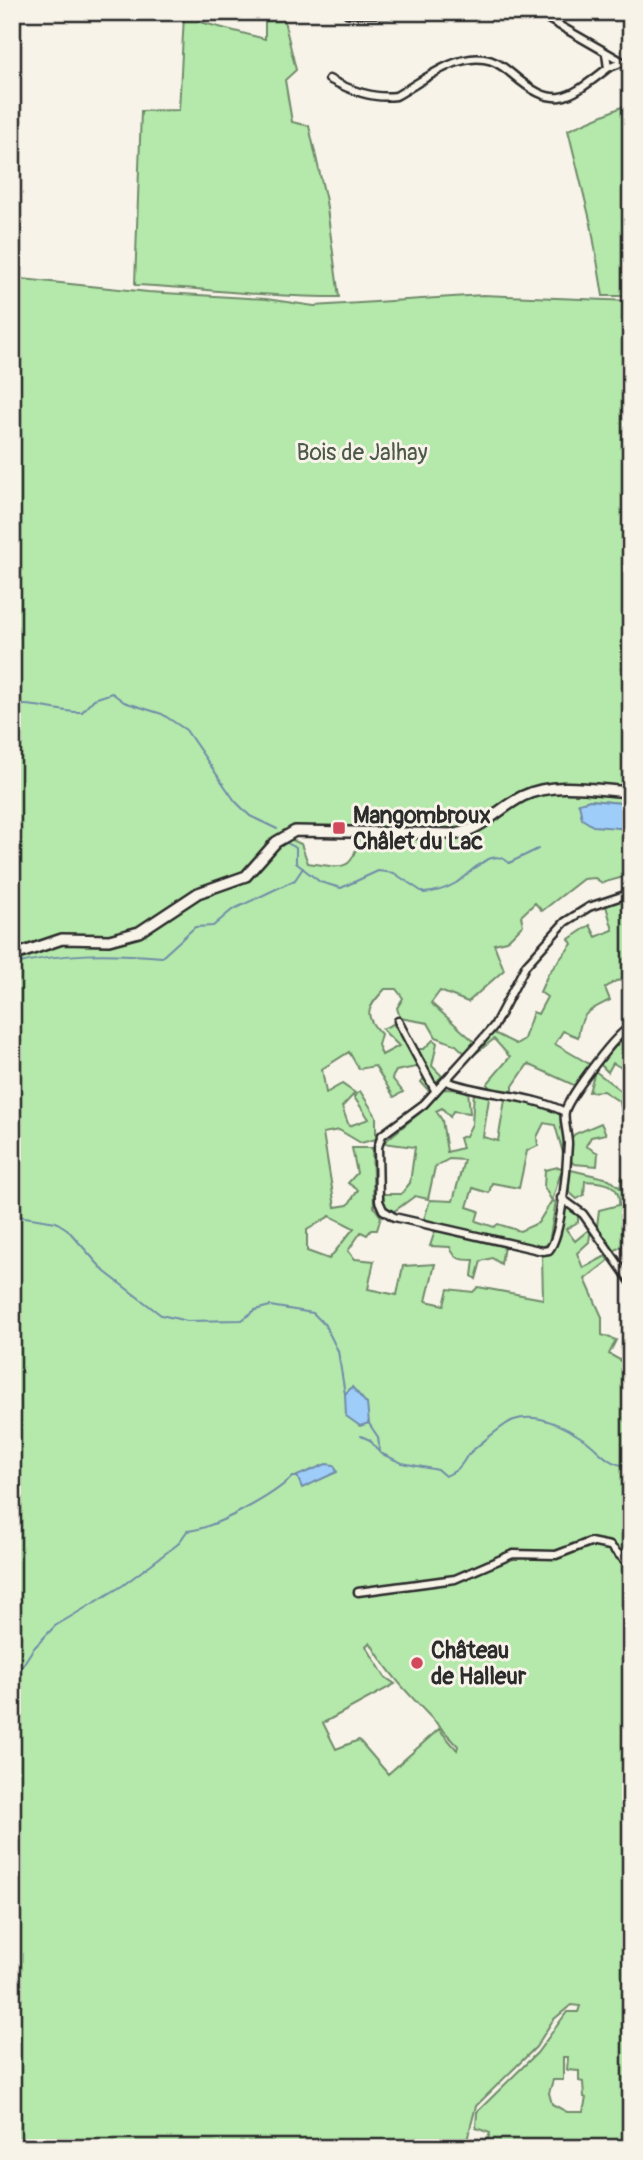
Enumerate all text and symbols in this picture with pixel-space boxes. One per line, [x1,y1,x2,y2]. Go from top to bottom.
park label: Bois de Jalhay [296,438,428,467]
place label: Mangombroux Châlet du Lac [353,801,491,856]
marker: Mangombroux Châlet du Lac [331,820,347,836]
place label: Château de Halleur [431,1636,527,1691]
marker: Château de Halleur [409,1655,425,1671]

